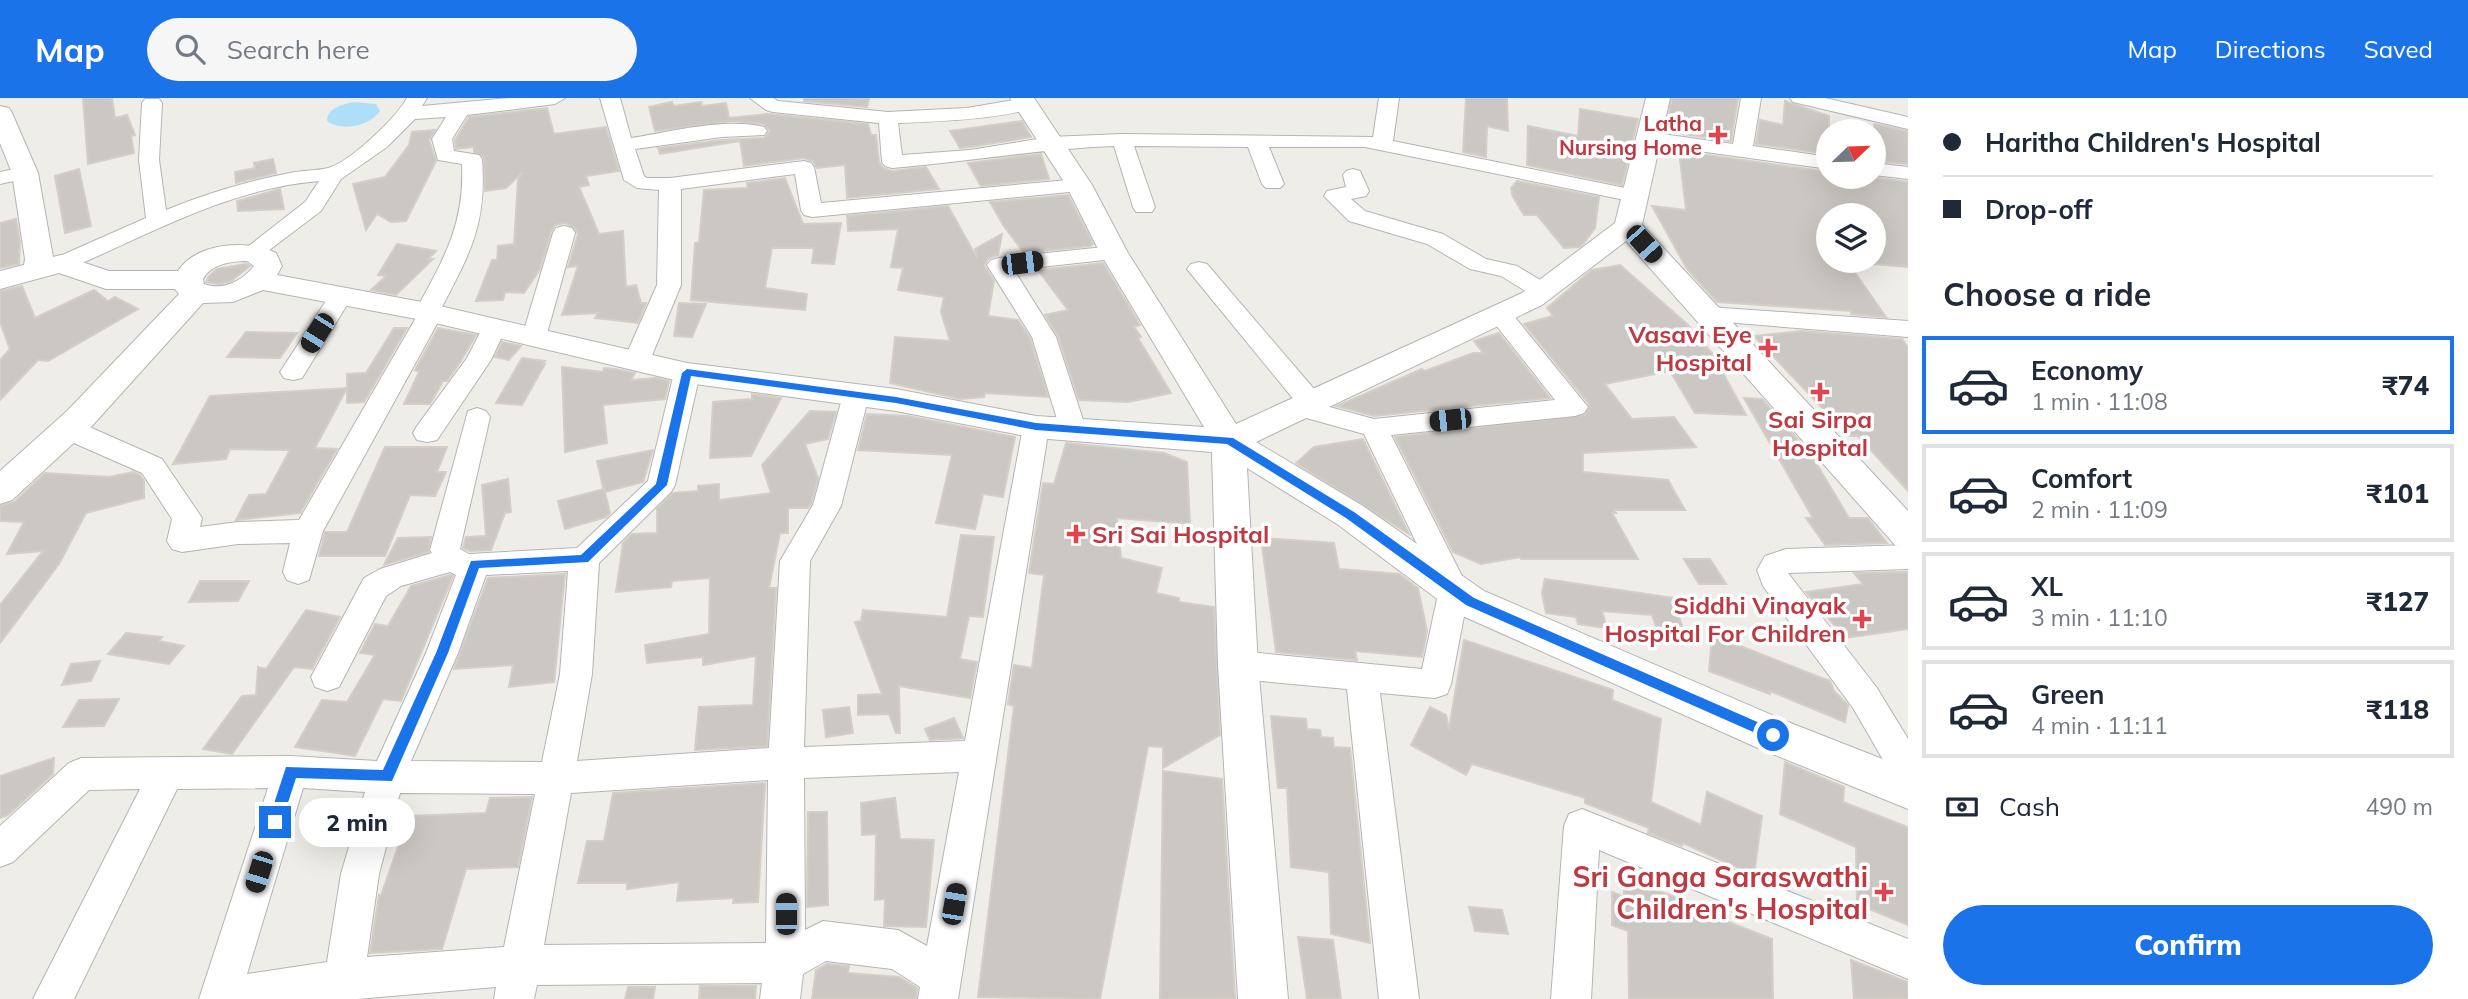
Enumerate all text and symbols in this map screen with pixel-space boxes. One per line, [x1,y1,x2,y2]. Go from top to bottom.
search box [147,18,637,81]
text: Map [35,29,105,70]
icon: search [171,30,209,68]
text: Search here [227,33,370,66]
text: Map [2127,34,2177,64]
text: Directions [2215,34,2326,64]
text: Saved [2364,34,2433,64]
place label: Latha Nursing Home [1559,110,1702,160]
north arrow [1816,119,1886,189]
map controls [1816,119,1886,273]
marker: Latha Nursing Home [1708,125,1728,145]
text: Haritha Children's Hospital [1985,126,2321,159]
text: Drop-off [1985,193,2092,226]
button: layers [1816,203,1886,273]
car [1623,221,1666,267]
car [1000,250,1045,276]
text: Choose a ride [1943,274,2151,314]
car [297,310,338,356]
place label: Vasavi Eye Hospital [1628,319,1752,377]
marker: Vasavi Eye Hospital [1758,338,1778,358]
icon: car [1947,354,2010,417]
text: Economy [2031,354,2143,387]
text: ₹74 [2382,369,2429,402]
marker: Sai Sirpa Hospital [1810,382,1830,402]
text: 1 min · 11:08 [2031,387,2168,416]
place label: Sai Sirpa Hospital [1768,404,1872,462]
car [1429,407,1472,433]
icon: car [1947,462,2010,525]
text: Comfort [2031,462,2132,495]
text: ₹101 [2367,477,2429,510]
text: 2 min · 11:09 [2031,495,2168,524]
place label: Sri Sai Hospital [1092,519,1269,549]
marker: Sri Sai Hospital [1066,524,1086,544]
icon: car [1947,570,2010,633]
text: XL [2031,570,2063,603]
text: ₹127 [2367,585,2429,618]
place label: Siddhi Vinayak Hospital For Children [1605,590,1847,648]
text: 3 min · 11:10 [2031,603,2168,632]
marker: Siddhi Vinayak Hospital For Children [1852,609,1872,629]
icon: car [1947,678,2010,741]
text: Green [2031,678,2104,711]
text: ₹118 [2367,693,2429,726]
text: 4 min · 11:11 [2031,711,2168,740]
route start [1757,719,1789,751]
icon: cash [1943,788,1981,826]
text: Cash [1999,790,2060,823]
text: 490 m [2365,792,2433,821]
callout: 2 min [300,798,415,846]
route end [259,806,291,838]
text: 2 min [326,808,388,837]
car [243,849,276,895]
place label: Sri Ganga Saraswathi Children's Hospital [1573,859,1868,926]
car [941,881,968,927]
marker: Sri Ganga Saraswathi Children's Hospital [1874,882,1894,902]
car [776,893,797,935]
button: Confirm [1943,905,2433,985]

